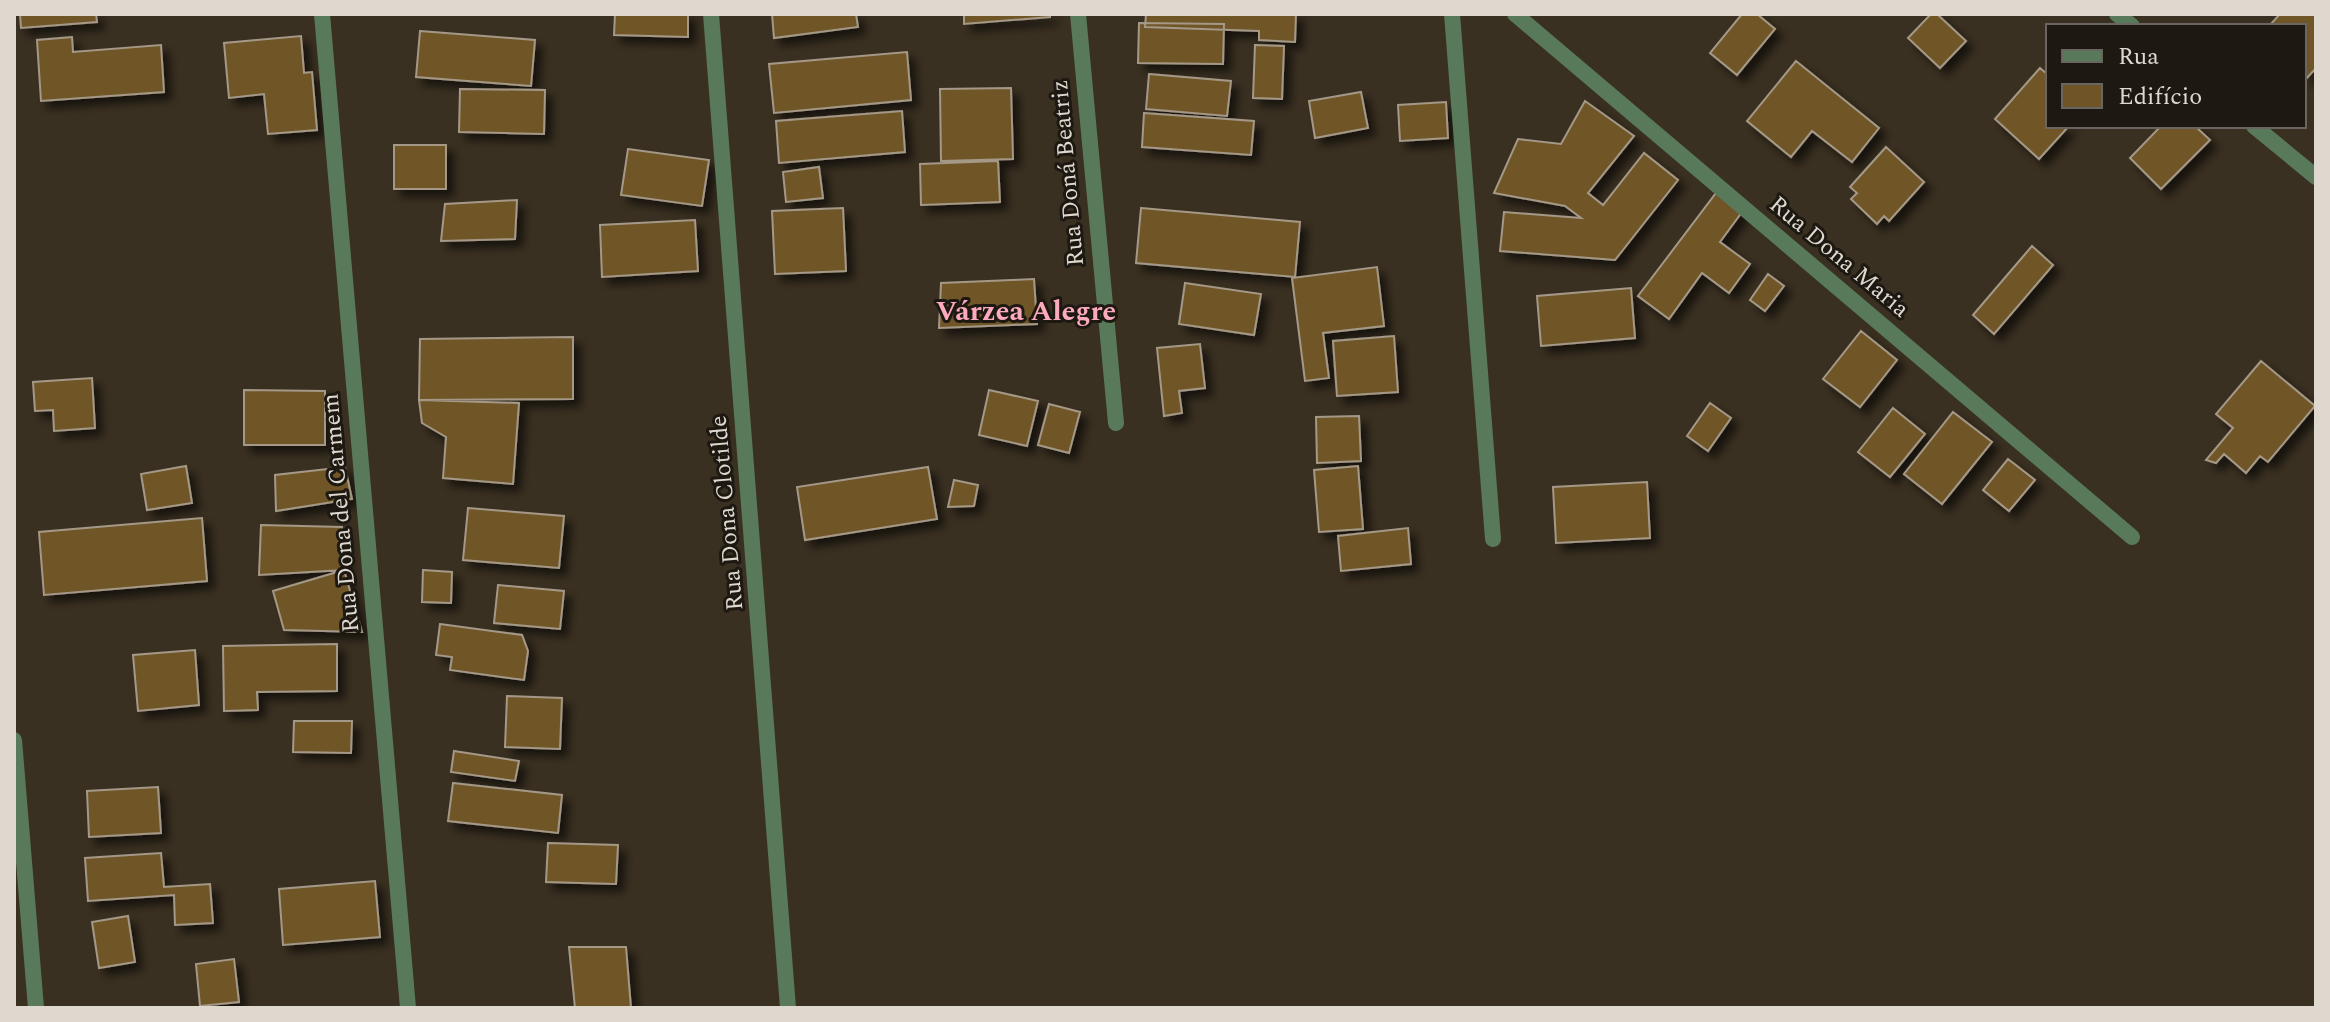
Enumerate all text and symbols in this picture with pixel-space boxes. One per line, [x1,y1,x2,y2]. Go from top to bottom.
legend [2046,24,2306,128]
text: Rua [2118,39,2159,75]
street label: Rua Doná Beatriz [1042,78,1094,268]
text: Edifício [2118,79,2202,115]
street label: Rua Dona Maria [1761,187,1917,327]
district label: Várzea Alegre [936,290,1116,333]
street label: Rua Dona del Carmem [313,392,369,634]
street label: Rua Dona Clotilde [701,414,753,612]

